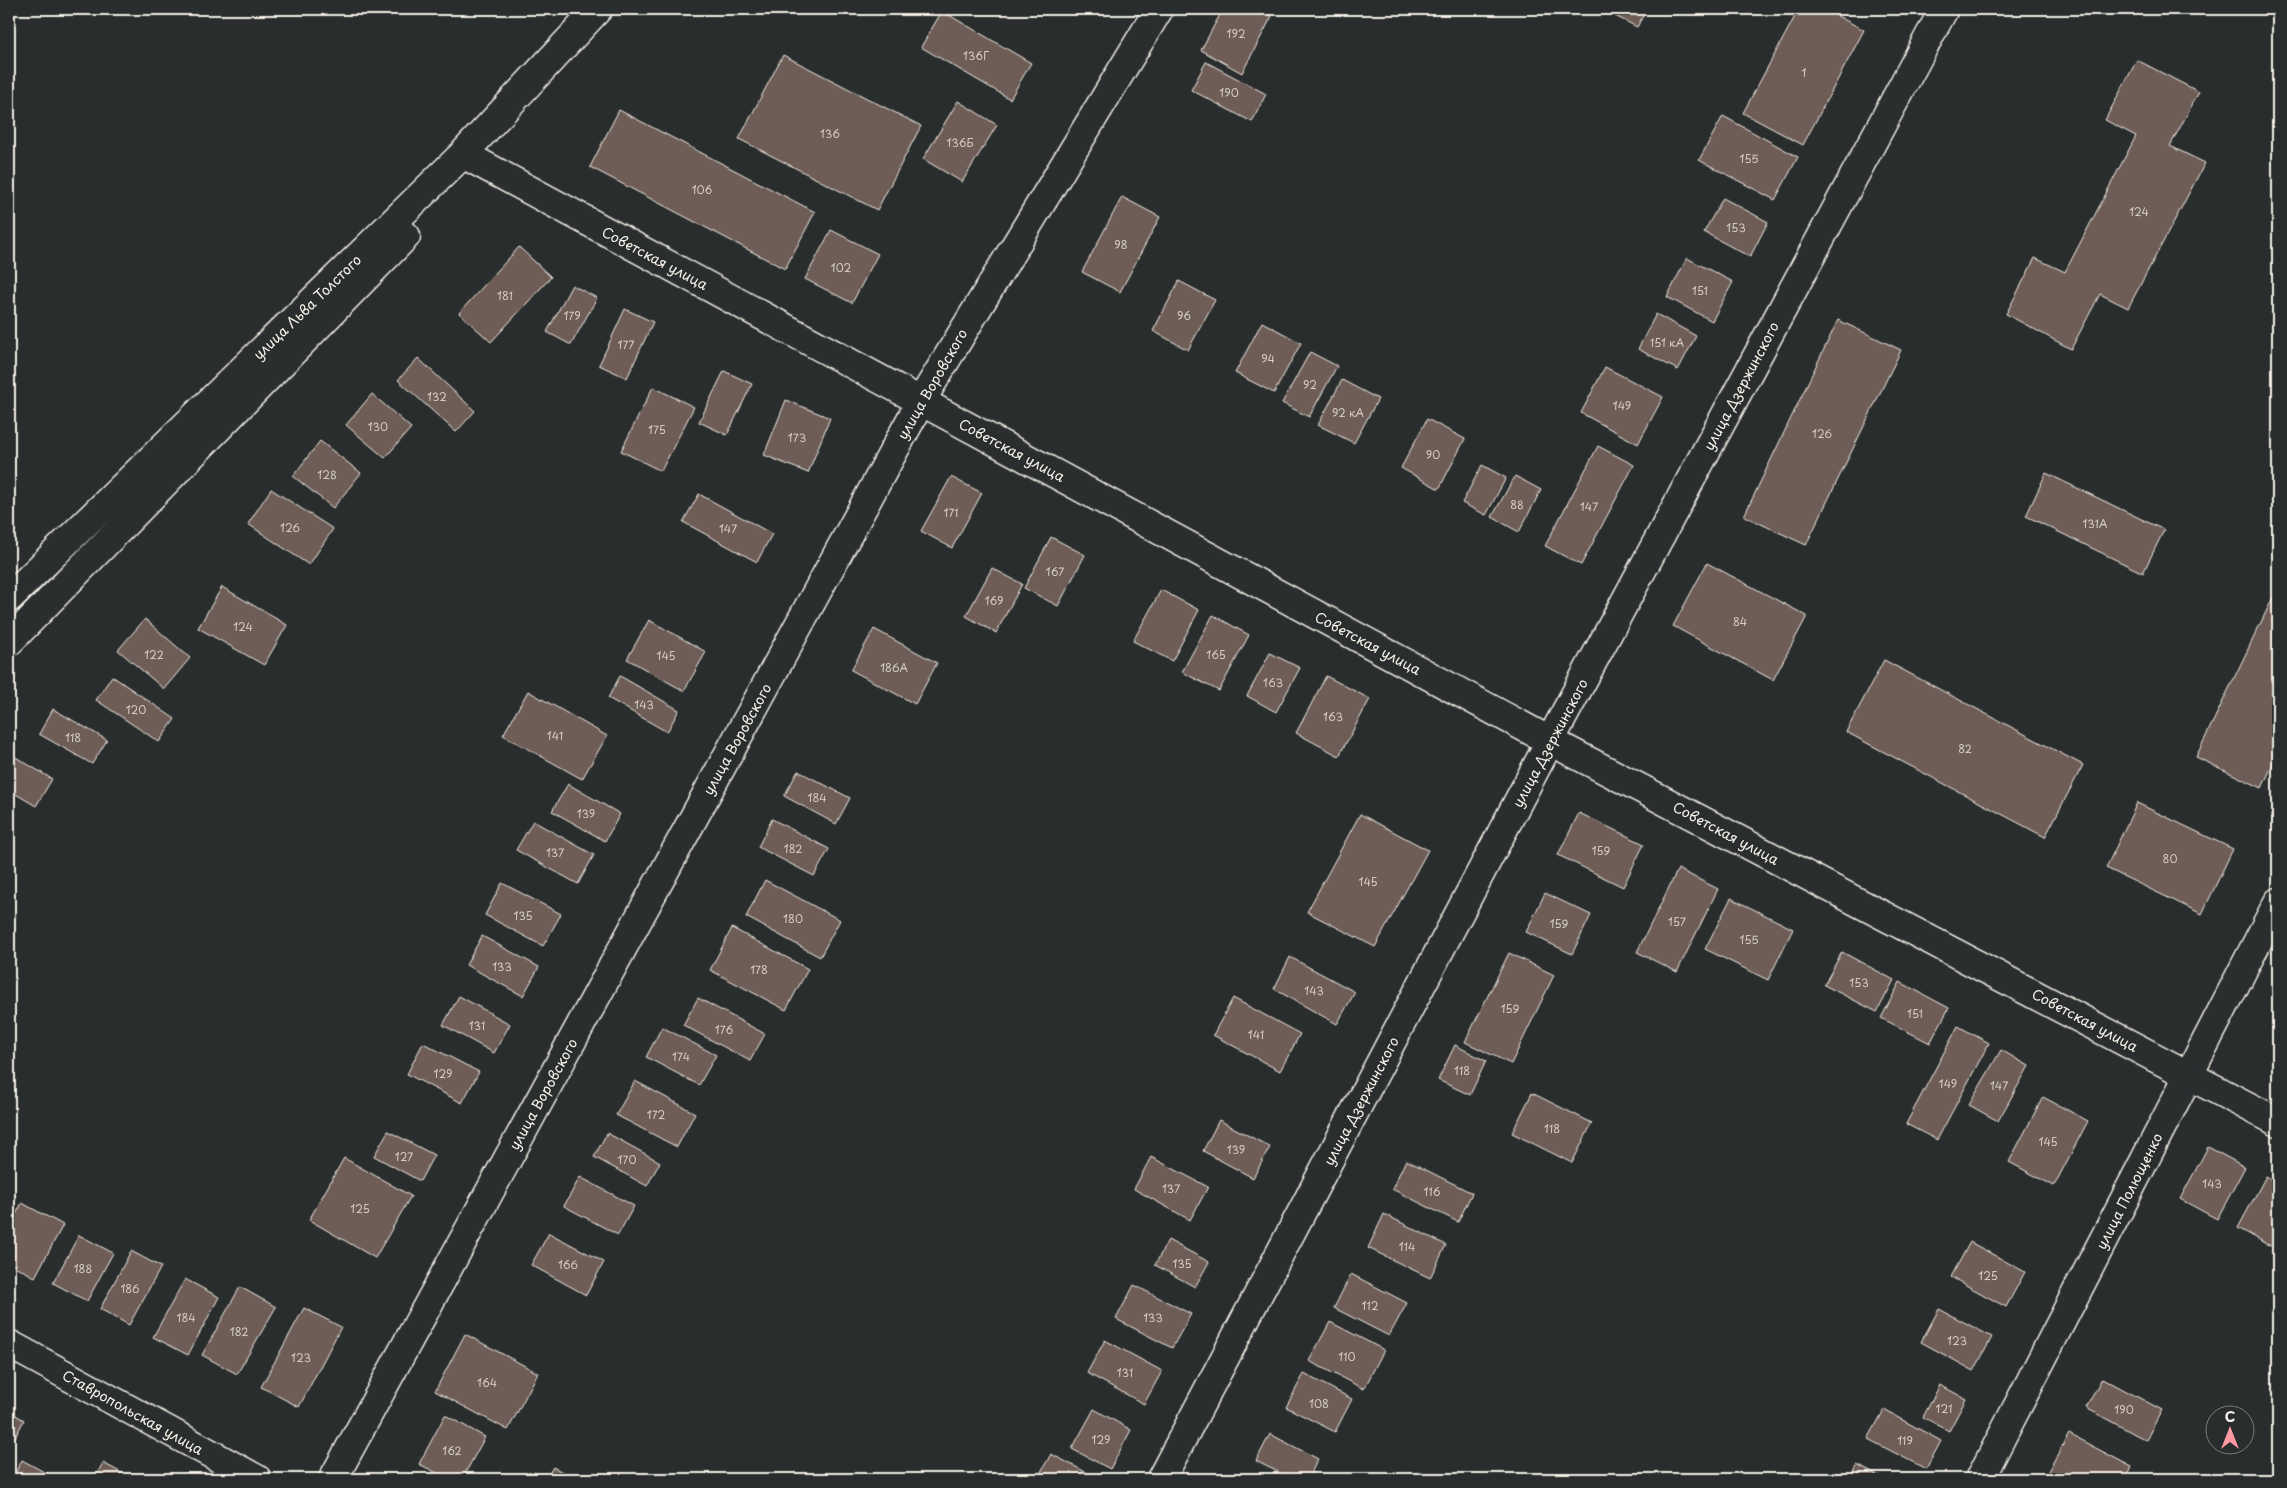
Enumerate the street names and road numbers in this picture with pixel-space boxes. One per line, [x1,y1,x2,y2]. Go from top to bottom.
street label: Советская улица [598,221,712,295]
street label: улица Льва Толстого [248,250,366,364]
street label: улица Дзержинского [1698,318,1784,454]
street label: улица Воровского [892,325,972,443]
street label: Советская улица [955,413,1069,487]
street label: Советская улица [1311,606,1425,680]
street label: улица Дзержинского [1507,675,1593,811]
street label: улица Воровского [698,679,776,799]
street label: Советская улица [1669,796,1783,870]
street label: Советская улица [2028,983,2142,1057]
street label: улица Дзержинского [1318,1033,1404,1169]
street label: улица Воровского [504,1034,582,1154]
street label: улица Полющенко [2091,1129,2168,1253]
street label: Ставропольская улица [59,1364,208,1460]

